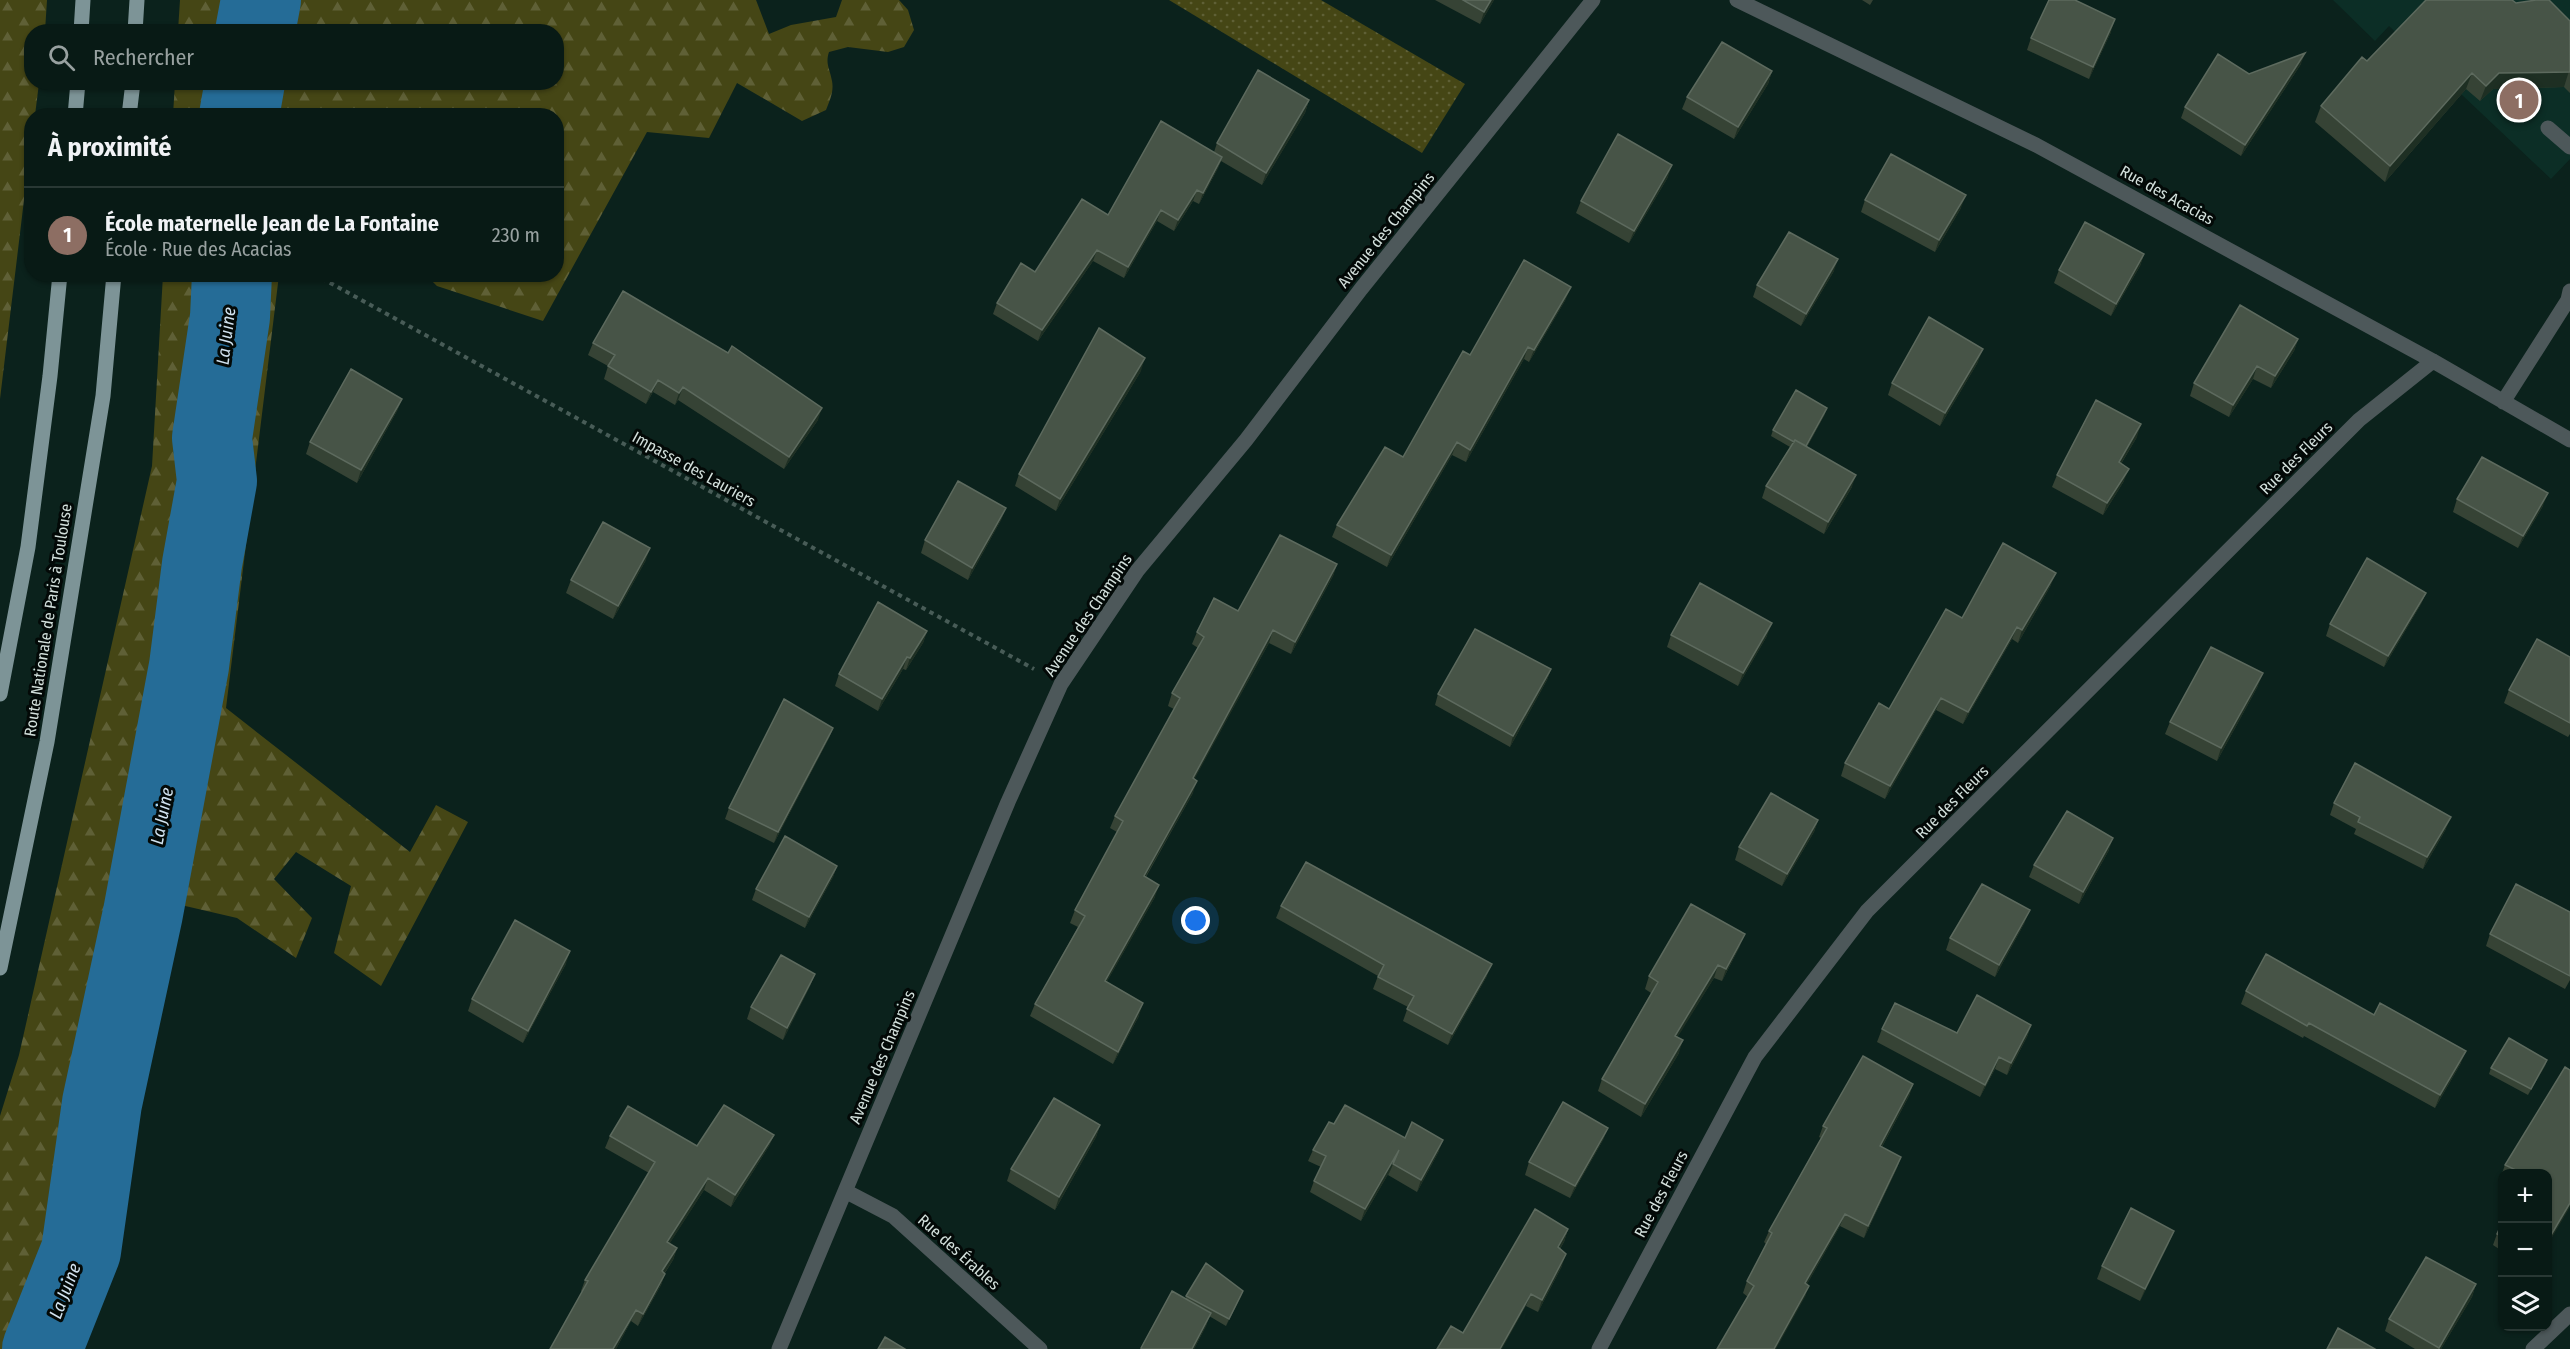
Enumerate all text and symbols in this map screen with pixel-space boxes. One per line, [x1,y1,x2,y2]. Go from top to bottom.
search box [24,24,564,90]
icon: search [45,41,78,74]
text: Rechercher [93,44,194,71]
pin: 1 [2500,78,2538,122]
text: À proximité [48,132,171,163]
street label: Rue des Acacias [2117,161,2217,229]
street label: Avenue des Champins [1334,168,1439,292]
text: École maternelle Jean de La Fontaine [105,210,439,237]
text: 1 [63,223,72,247]
text: 230 m [492,223,540,247]
text: École · Rue des Acacias [105,237,292,261]
water label: La Juine [212,306,240,366]
street label: Rue des Fleurs [2256,417,2337,498]
street label: Impasse des Lauriers [629,427,759,511]
street label: Route Nationale de Paris à Toulouse [20,502,76,738]
street label: Avenue des Champins [1040,550,1136,680]
street label: Rue des Fleurs [1912,761,1993,842]
water label: La Juine [146,785,178,846]
your location [1181,906,1210,935]
street label: Avenue des Champins [845,987,919,1127]
street label: Rue des Fleurs [1630,1147,1692,1241]
map controls [2498,1169,2552,1331]
button: + [2498,1169,2552,1223]
street label: Rue des Érables [914,1210,1004,1294]
button: − [2498,1223,2552,1277]
water label: La Juine [44,1260,86,1322]
button: layers [2498,1277,2552,1331]

